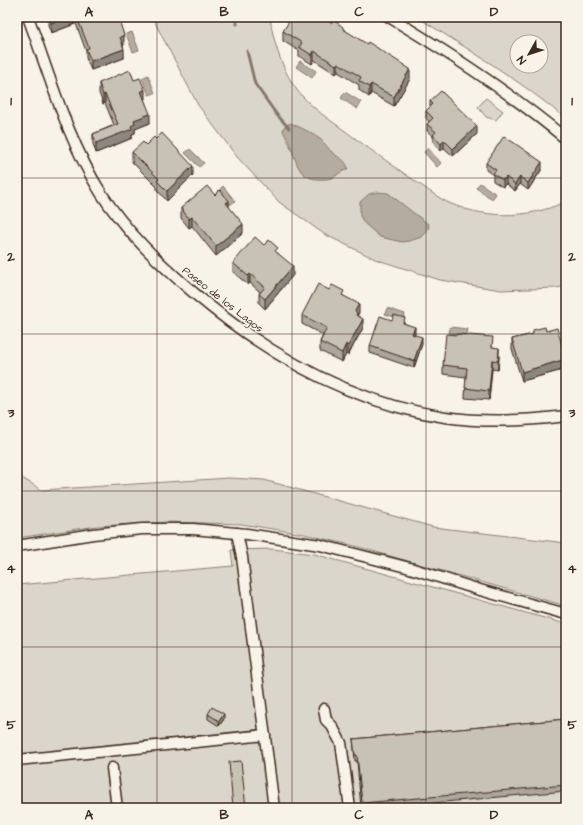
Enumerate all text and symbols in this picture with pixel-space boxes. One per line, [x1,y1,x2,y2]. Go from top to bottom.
text: A [85,3,94,21]
text: B [219,3,229,21]
text: C [354,3,364,21]
text: D [490,3,499,21]
north arrow [509,34,549,74]
text: N [514,53,530,67]
text: 1 [10,92,12,110]
text: 1 [571,92,573,110]
text: 2 [6,248,15,266]
text: 2 [567,248,576,266]
street label: Paseo de los Lagos [178,263,267,337]
text: 3 [7,404,15,422]
text: 3 [568,404,576,422]
text: 4 [7,560,16,578]
text: 4 [568,560,577,578]
text: 5 [6,716,16,734]
text: 5 [567,716,577,734]
text: A [85,806,94,824]
text: B [219,806,229,824]
text: C [354,806,364,824]
text: D [490,806,499,824]

